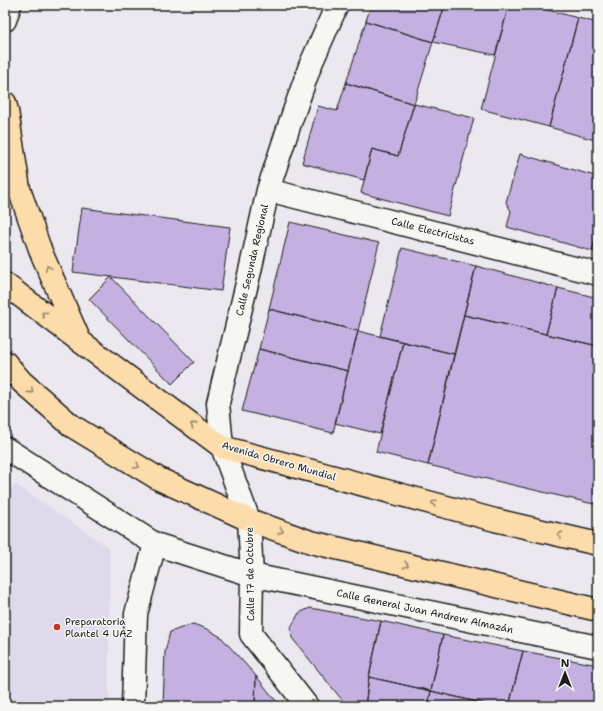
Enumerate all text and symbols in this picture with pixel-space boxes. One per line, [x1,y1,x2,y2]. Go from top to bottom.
street label: Calle Segunda Regional [233,203,271,317]
street label: Calle Electricistas [390,214,476,248]
one-way arrow [45,265,53,273]
one-way arrow [41,312,48,319]
one-way arrow [27,386,34,393]
one-way arrow [190,423,197,430]
street label: Avenida Obrero Mundial [220,438,338,484]
one-way arrow [133,461,140,468]
one-way arrow [431,500,437,508]
street label: Calle 17 de Octubre [243,527,257,621]
one-way arrow [277,527,284,535]
one-way arrow [557,532,563,540]
one-way arrow [403,560,409,568]
street label: Calle General Juan Andrew Almazán [335,586,515,636]
place label: Preparatoria Plantel 4 UAZ [65,615,132,640]
marker: Preparatoria Plantel 4 UAZ [52,622,62,632]
north arrow [545,653,585,693]
text: N [561,656,570,671]

